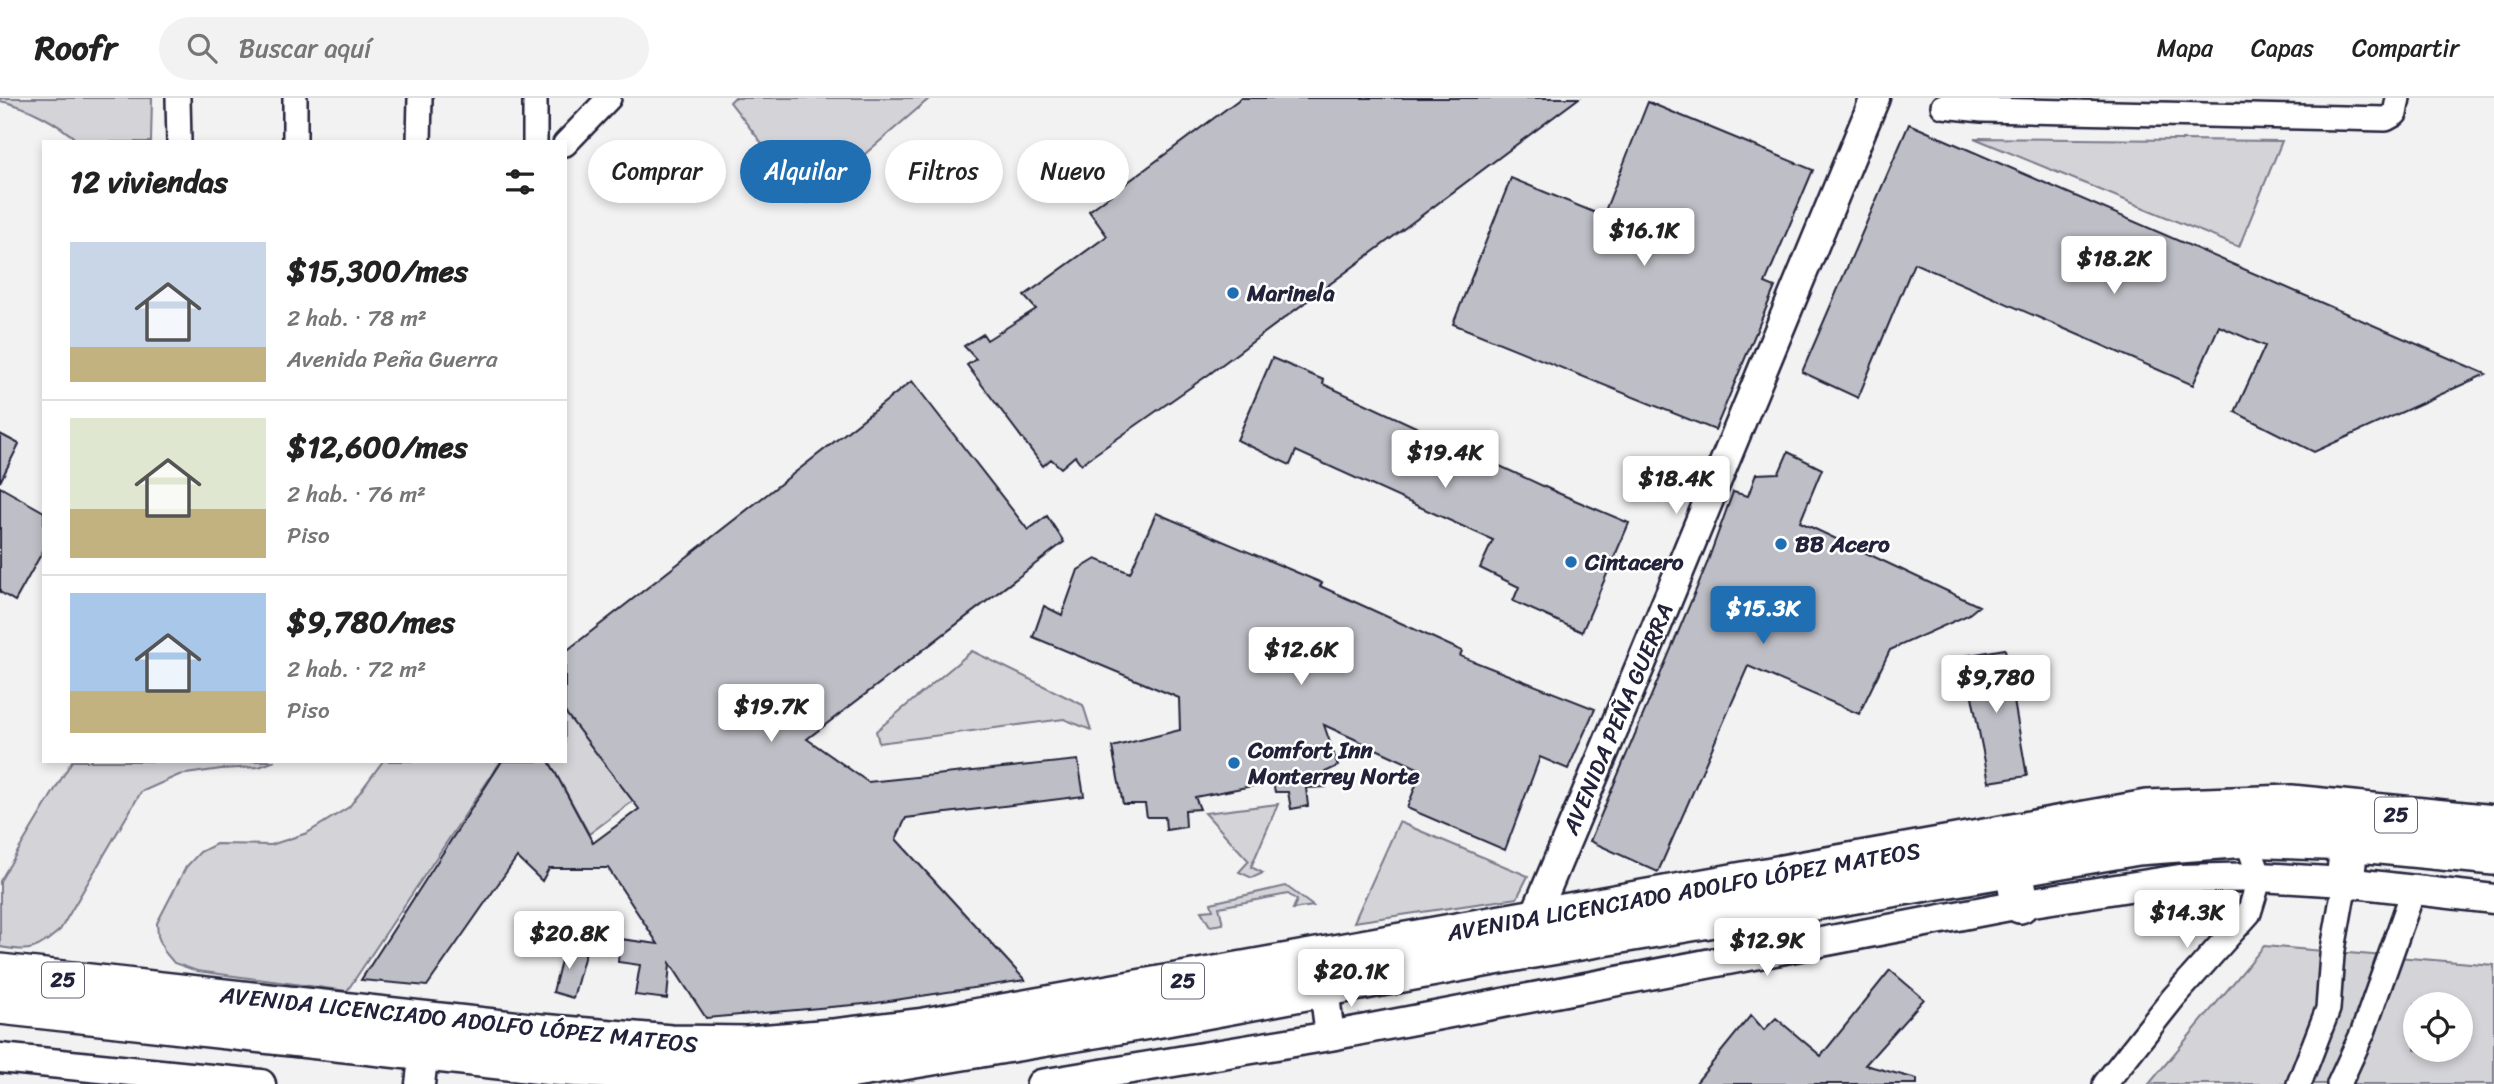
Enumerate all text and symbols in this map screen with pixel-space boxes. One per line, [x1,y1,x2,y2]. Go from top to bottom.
search box [159,17,649,80]
text: Roofr [35,19,117,77]
text: Buscar aquí [239,25,371,71]
text: Mapa [2157,27,2213,69]
text: Capas [2251,27,2314,69]
text: Compartir [2352,27,2459,69]
icon: search [183,29,221,67]
chip: Comprar [588,140,726,203]
chip: Alquilar [740,140,871,203]
chip: Filtros [885,140,1003,203]
chip: Nuevo [1017,140,1129,203]
text: 12 viviendas [70,155,228,209]
icon: filters [501,163,539,201]
pin: $16.1K [1587,208,1701,268]
text: $16.1K [1609,210,1679,251]
pin: $18.2K [2057,236,2171,296]
text: $18.2K [2077,238,2151,279]
text: $15,300/mes [287,244,468,298]
icon: home [126,270,210,354]
place label: Marinela [1246,273,1335,314]
marker: Marinela [1225,285,1241,301]
text: 2 hab. · 78 m² [287,298,427,339]
text: Avenida Peña Guerra [287,339,498,380]
text: $12,600/mes [287,420,468,474]
pin: $19.4K [1388,430,1502,490]
text: $19.4K [1408,432,1482,473]
icon: home [126,446,210,530]
pin: $18.4K [1619,456,1733,516]
text: $18.4K [1639,458,1713,499]
text: 2 hab. · 76 m² [287,474,426,515]
text: Piso [287,515,330,556]
place label: BB Acero [1795,524,1890,565]
marker: BB Acero [1773,536,1789,552]
place label: Cintacero [1584,542,1684,583]
marker: Cintacero [1563,554,1579,570]
pin: $15.3K [1706,587,1820,646]
text: $15.3K [1727,588,1799,629]
text: $9,780/mes [287,595,455,649]
street label: AVENIDA PEÑA GUERRA [1550,597,1685,842]
icon: home [126,621,210,705]
pin: $12.6K [1244,628,1358,687]
text: $12.6K [1265,629,1337,670]
text: 2 hab. · 72 m² [287,649,426,690]
pin: $9,780 [1939,656,2053,715]
text: $9,780 [1957,657,2035,698]
pin: $19.7K [714,684,828,744]
text: $19.7K [734,686,808,727]
text: Piso [287,690,330,731]
place label: Comfort Inn Monterrey Norte [1247,730,1420,797]
marker: Comfort Inn Monterrey Norte [1226,755,1242,771]
road number: 25 [2375,798,2417,832]
street label: AVENIDA LICENCIADO ADOLFO LÓPEZ MATEOS [1443,830,1924,954]
pin: $14.3K [2130,890,2244,950]
text: $14.3K [2150,892,2224,933]
pin: $20.8K [512,912,626,971]
text: $20.8K [530,913,608,954]
pin: $12.9K [1710,918,1824,978]
text: $12.9K [1730,920,1804,961]
pin: $20.1K [1294,950,1408,1009]
text: $20.1K [1314,951,1388,992]
road number: 25 [42,962,84,998]
road number: 25 [1162,964,1204,998]
street label: AVENIDA LICENCIADO ADOLFO LÓPEZ MATEOS [217,974,700,1065]
map controls [2403,992,2473,1062]
button: locate [2403,992,2473,1062]

